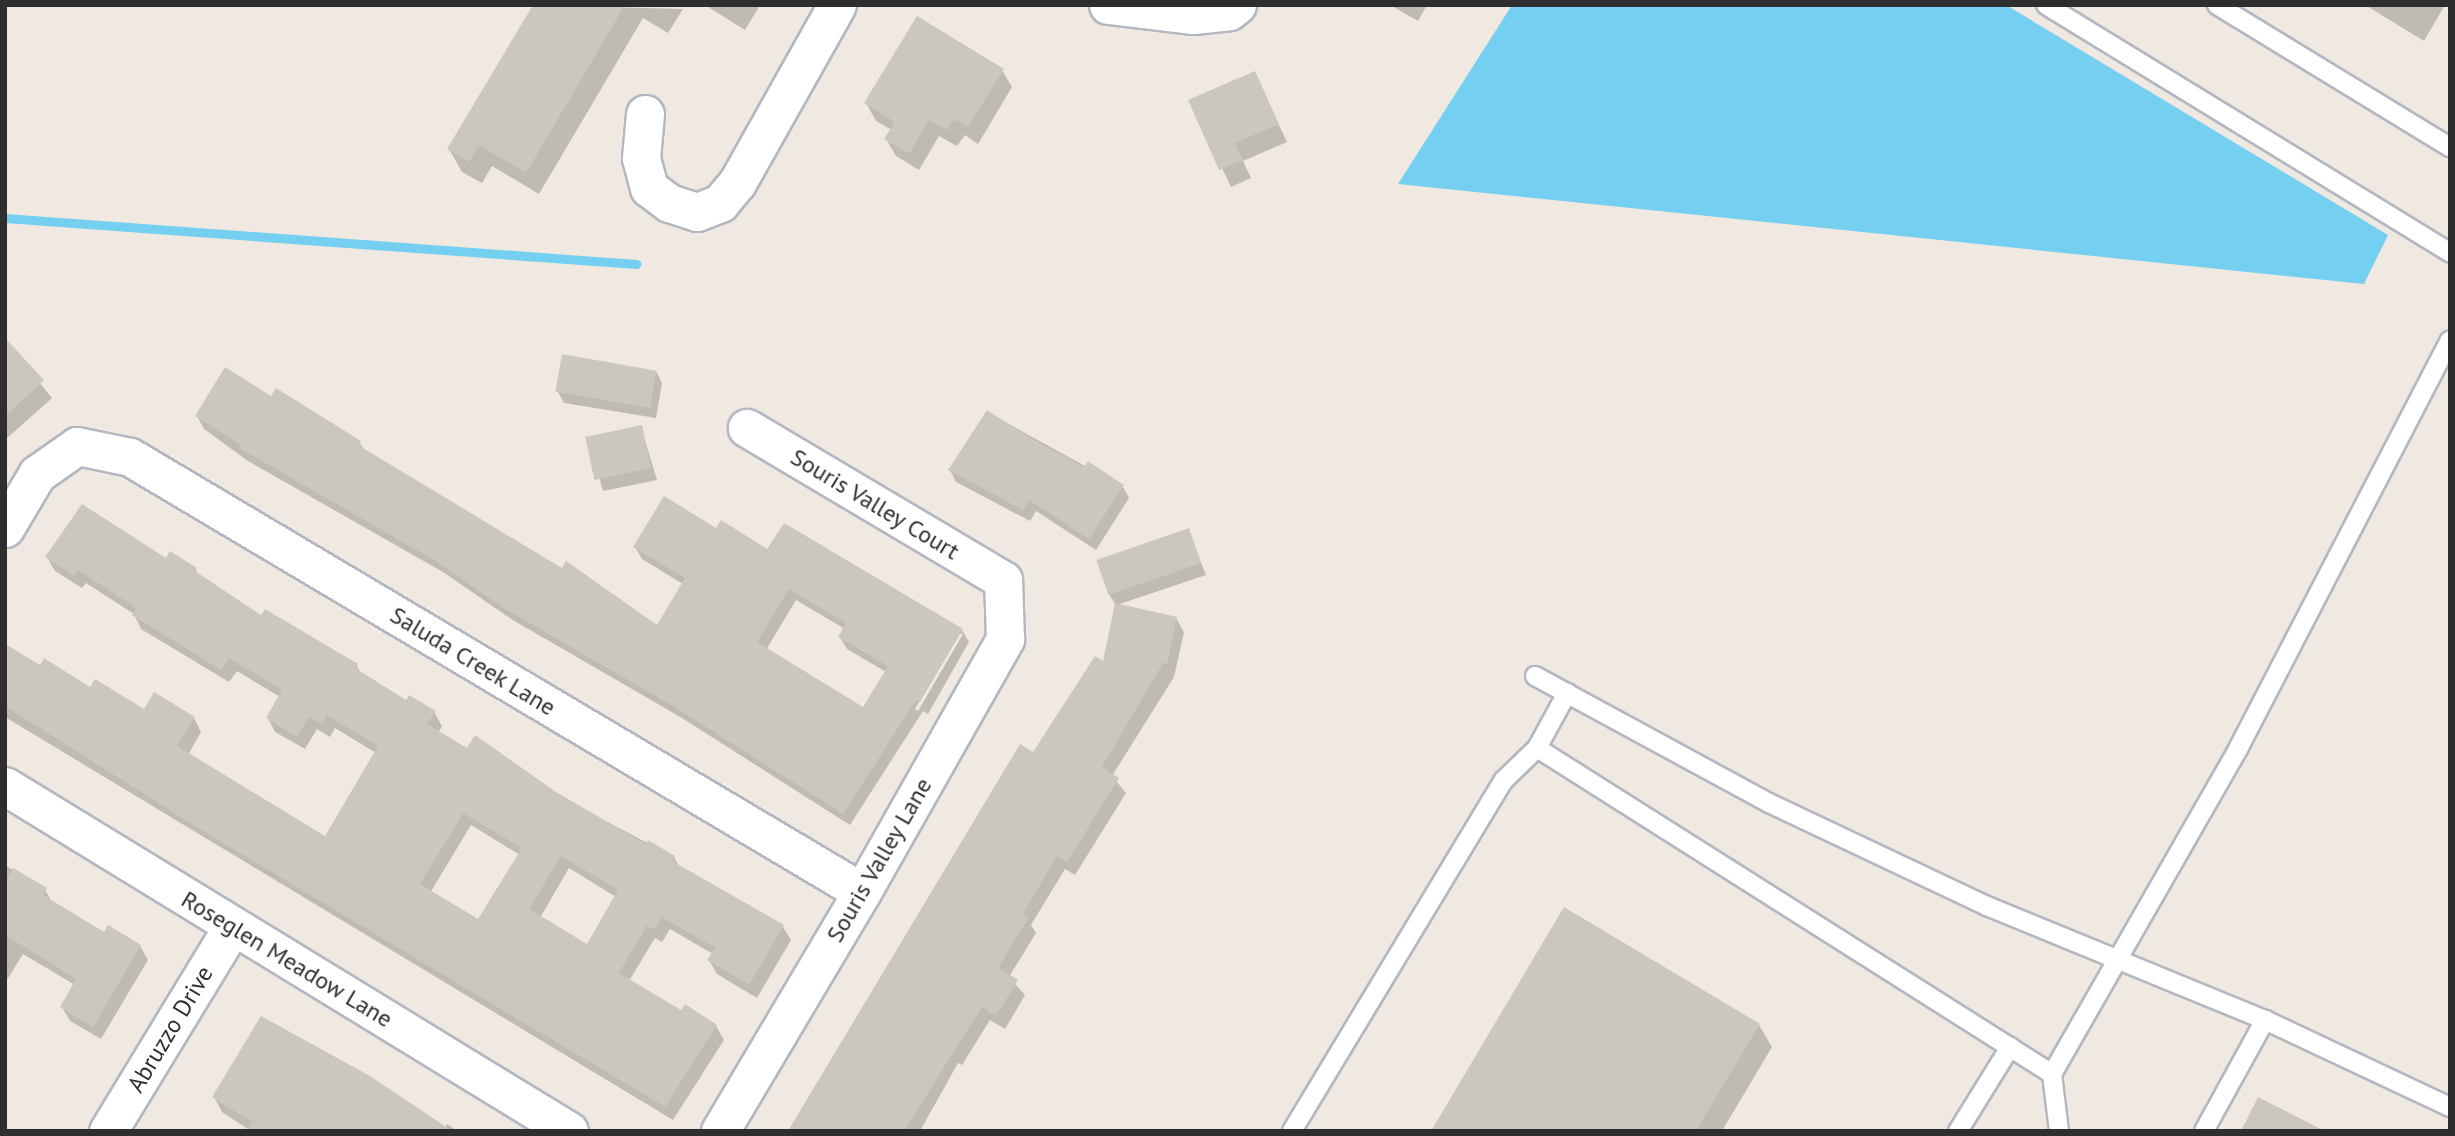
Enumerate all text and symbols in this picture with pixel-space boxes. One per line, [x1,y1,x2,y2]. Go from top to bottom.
street label: Souris Valley Court [785,442,965,566]
street label: Saluda Creek Lane [385,600,561,722]
street label: Souris Valley Lane [820,772,938,948]
street label: Roseglen Meadow Lane [176,884,398,1034]
street label: Abruzzo Drive [121,961,219,1097]

